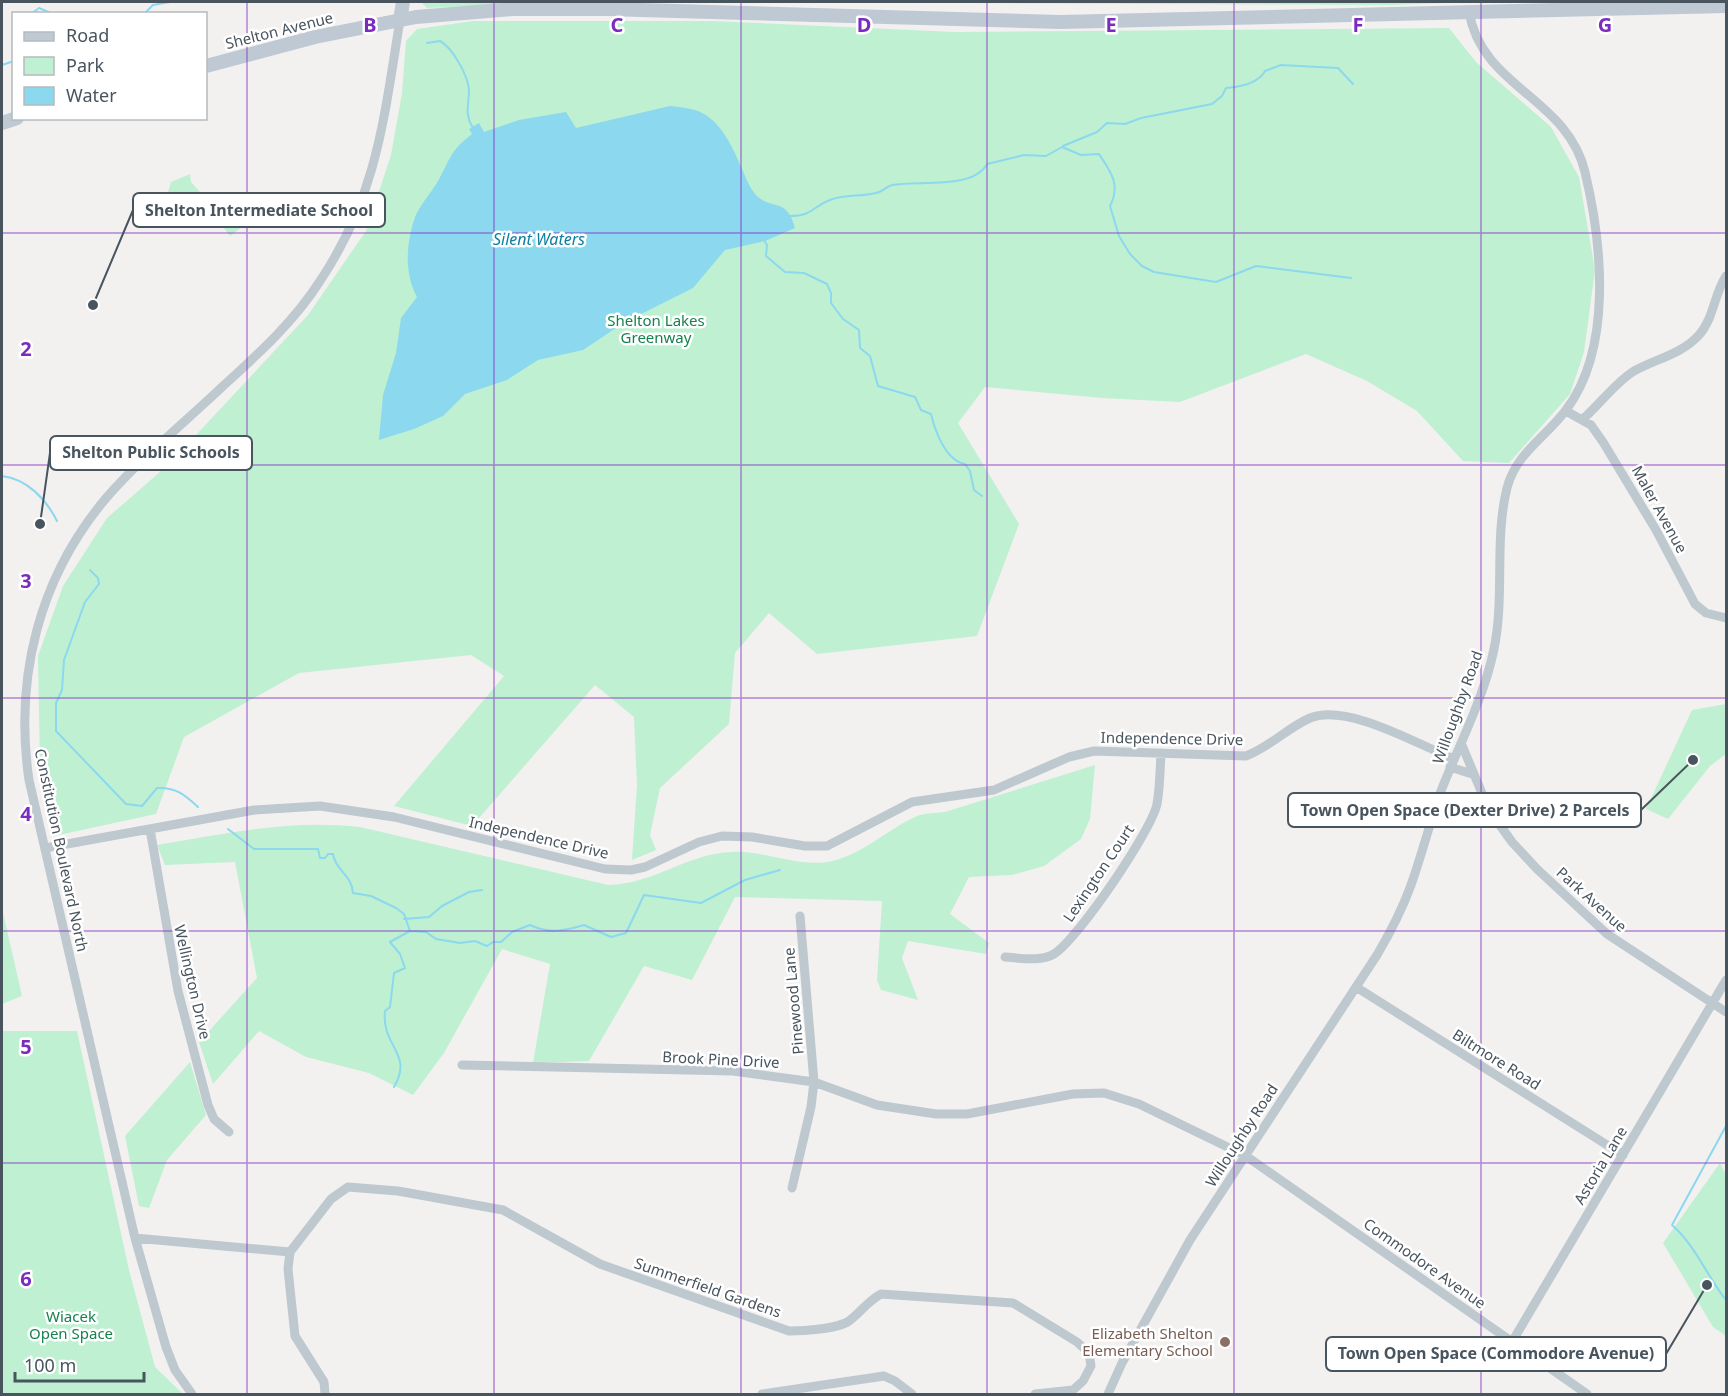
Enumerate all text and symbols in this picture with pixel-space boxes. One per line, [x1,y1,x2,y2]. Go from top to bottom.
street label: Shelton Avenue [223,7,335,53]
text: B [363,11,377,38]
text: C [611,11,624,38]
text: D [857,11,871,38]
text: E [1105,11,1117,38]
text: F [1353,11,1363,38]
text: G [1598,11,1612,38]
legend [12,12,207,120]
text: Road [66,23,109,47]
text: Park [66,53,104,77]
text: Water [66,83,117,107]
callout: Shelton Intermediate School [133,193,385,227]
text: Shelton Intermediate School [145,199,373,221]
water label: Silent Waters [493,228,585,250]
park label: Shelton Lakes Greenway [607,310,705,347]
text: 2 [20,335,32,362]
callout: Shelton Public Schools [50,436,252,470]
text: Shelton Public Schools [62,441,240,463]
street label: Maler Avenue [1628,462,1692,556]
text: 3 [20,567,32,594]
street label: Willoughby Road [1427,648,1487,766]
street label: Independence Drive [1101,727,1243,749]
street label: Constitution Boulevard North [31,747,93,953]
callout: Town Open Space (Dexter Drive) 2 Parcels [1288,793,1641,827]
text: Town Open Space (Dexter Drive) 2 Parcels [1300,799,1630,821]
text: 4 [20,800,32,827]
street label: Independence Drive [467,811,611,863]
street label: Lexington Court [1058,820,1138,926]
street label: Park Avenue [1553,862,1631,936]
street label: Wellington Drive [170,923,216,1041]
street label: Pinewood Lane [778,947,808,1055]
street label: Biltmore Road [1449,1024,1545,1094]
text: 5 [20,1033,32,1060]
street label: Brook Pine Drive [662,1046,780,1072]
street label: Willoughby Road [1200,1080,1282,1190]
street label: Astoria Lane [1569,1122,1631,1208]
street label: Commodore Avenue [1360,1213,1490,1313]
street label: Summerfield Gardens [632,1252,784,1322]
text: 6 [20,1265,32,1292]
park label: Wiacek Open Space [29,1306,113,1343]
place label: Elizabeth Shelton Elementary School [1082,1323,1213,1360]
marker: Elizabeth Shelton Elementary School [1218,1335,1232,1349]
callout: Town Open Space (Commodore Avenue) [1326,1337,1666,1371]
text: Town Open Space (Commodore Avenue) [1338,1342,1654,1364]
scale bar [15,1345,144,1383]
text: 100 m [24,1353,76,1377]

